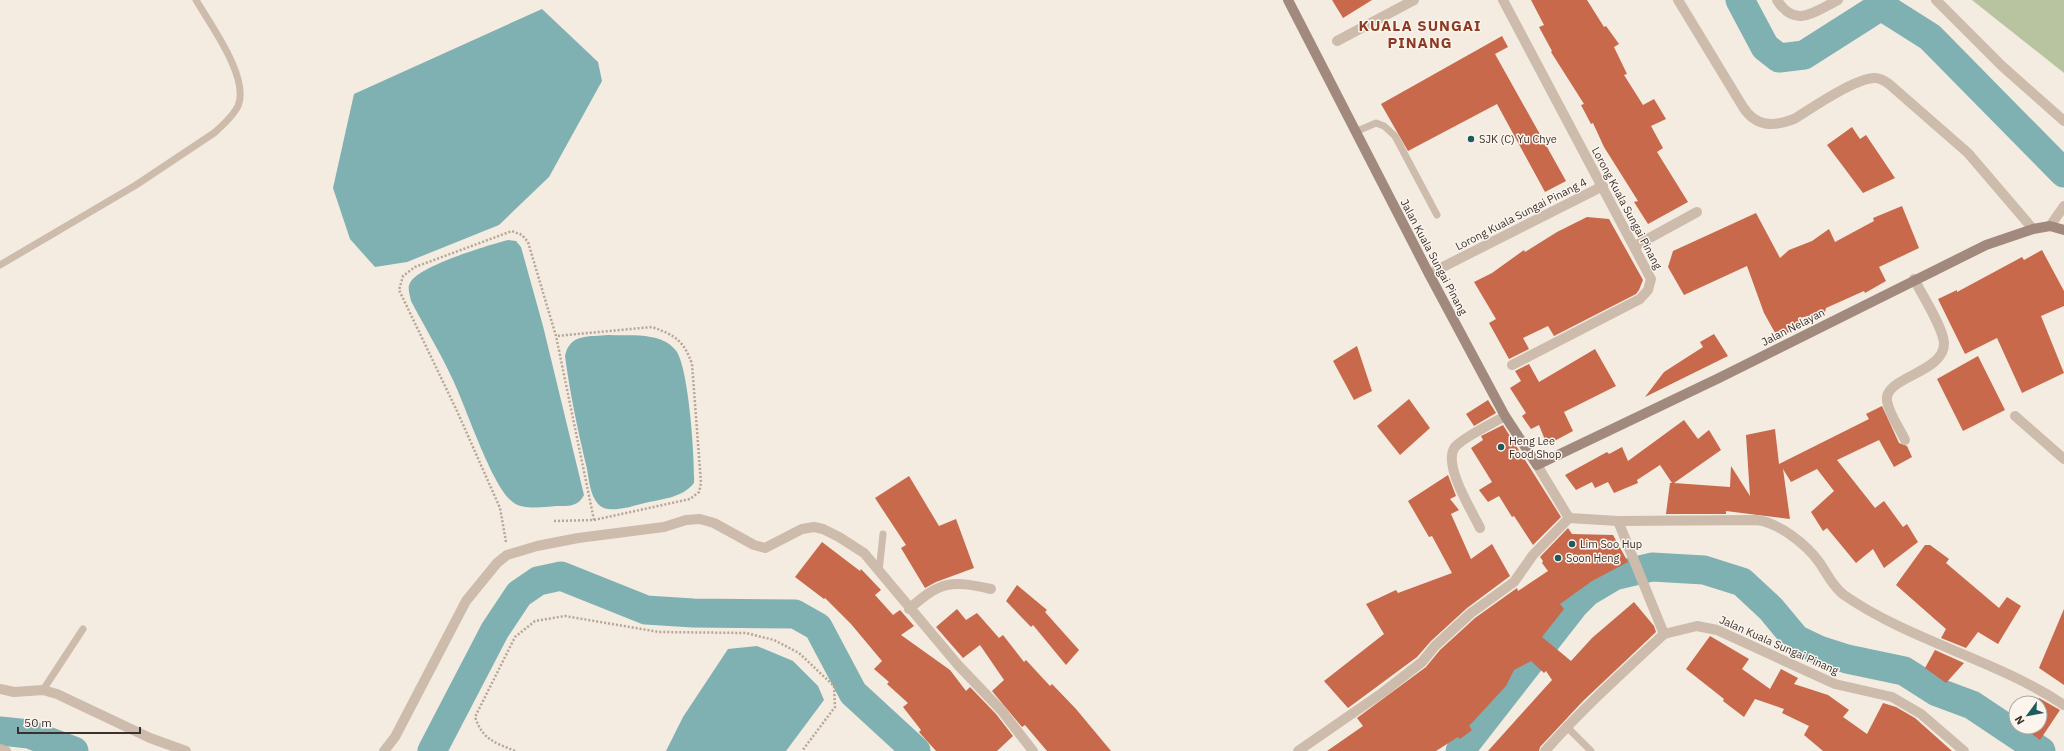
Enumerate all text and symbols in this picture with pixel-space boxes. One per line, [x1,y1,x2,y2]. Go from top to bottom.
district label: KUALA SUNGAI PINANG [1359,16,1481,52]
place label: SJK (C) Yu Chye [1479,132,1557,146]
marker: SJK (C) Yu Chye [1466,134,1476,144]
street label: Lorong Kuala Sungai Pinang [1589,145,1665,272]
street label: Lorong Kuala Sungai Pinang 4 [1453,175,1589,253]
street label: Jalan Kuala Sungai Pinang [1398,197,1471,317]
street label: Jalan Nelayan [1759,305,1827,349]
place label: Heng Lee Food Shop [1509,434,1561,461]
marker: Heng Lee Food Shop [1496,442,1506,452]
place label: Lim Soo Hup [1580,537,1642,551]
marker: Lim Soo Hup [1567,539,1577,549]
place label: Soon Heng [1566,551,1620,565]
marker: Soon Heng [1553,553,1563,563]
street label: Jalan Kuala Sungai Pinang [1717,612,1841,678]
north arrow [2008,695,2048,735]
scale bar [18,709,140,735]
text: N [2011,713,2028,727]
text: 50 m [24,715,52,730]

